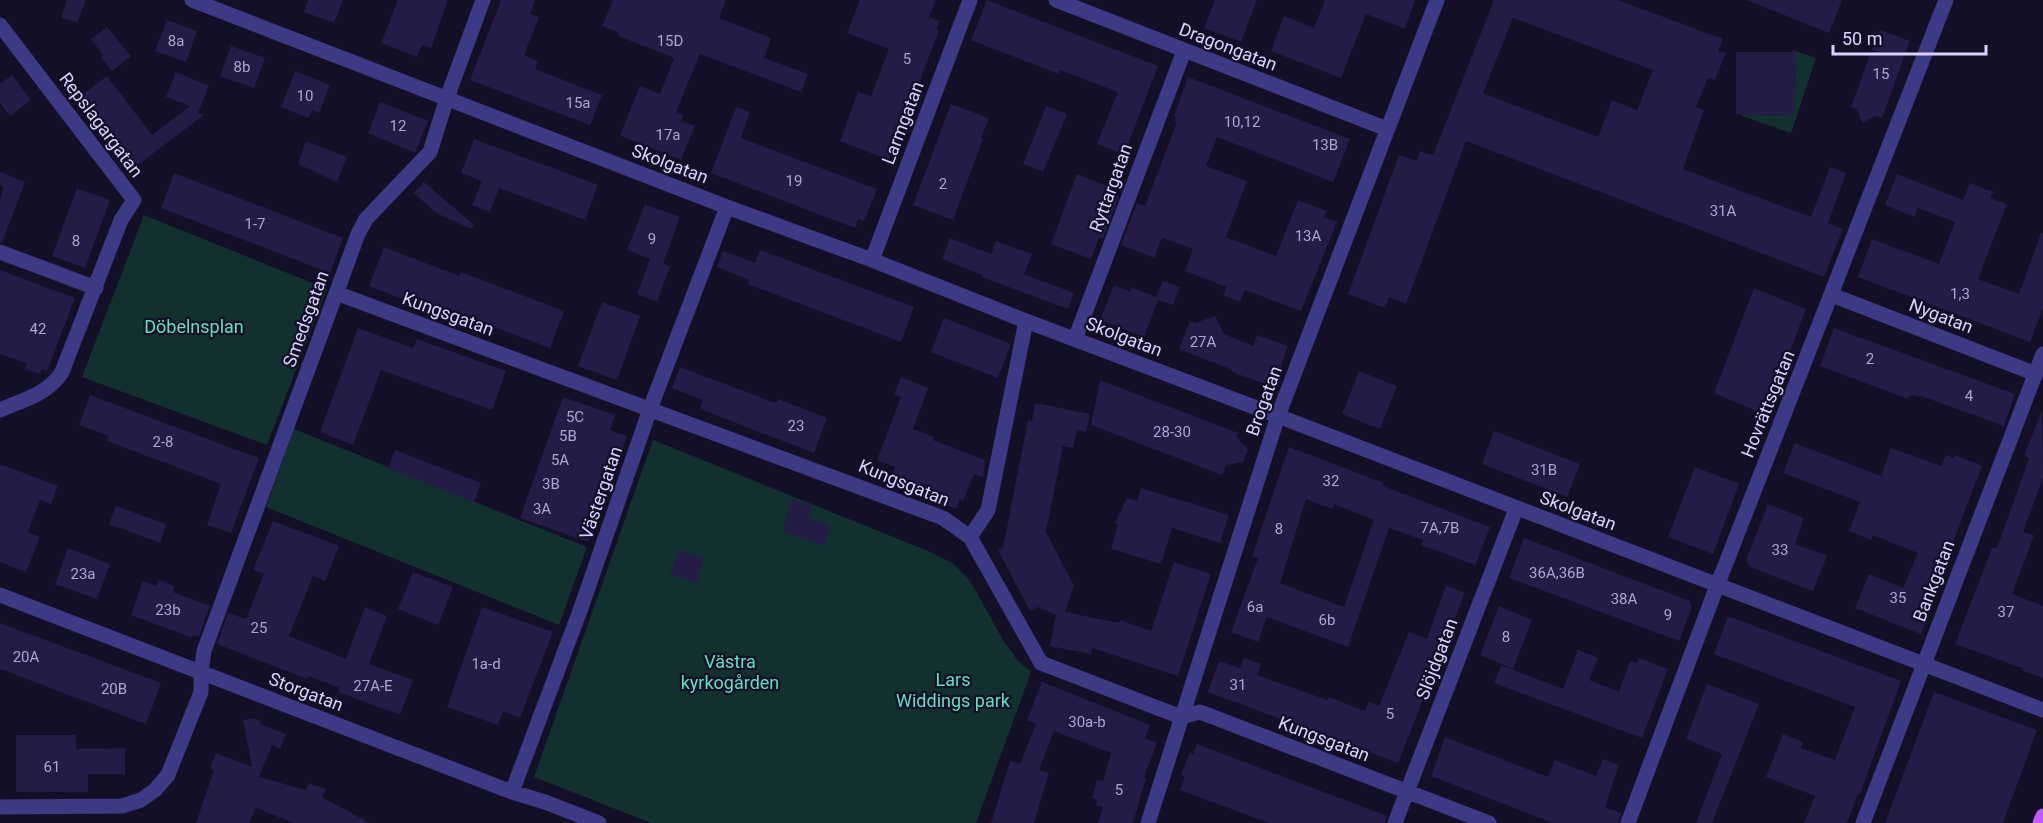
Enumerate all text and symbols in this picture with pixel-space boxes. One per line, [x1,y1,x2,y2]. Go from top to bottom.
street label: Dragongatan [1176,18,1280,75]
scale bar [1833,18,1986,56]
text: 50 m [1842,28,1882,49]
house number: 8a [168,32,184,50]
house number: 15D [657,32,683,50]
house number: 5 [903,50,911,68]
house number: 8b [234,58,250,76]
house number: 15 [1873,65,1889,83]
street label: Repslagargatan [55,68,148,181]
street label: Larmgatan [877,78,928,167]
house number: 10 [297,87,313,105]
house number: 15a [565,94,591,112]
house number: 10,12 [1224,113,1260,131]
house number: 12 [390,117,406,135]
house number: 17a [655,126,681,144]
house number: 13B [1312,136,1338,154]
street label: Skolgatan [629,139,711,188]
street label: Ryttargatan [1085,141,1136,235]
house number: 19 [786,172,802,190]
house number: 2 [939,175,947,193]
house number: 31A [1710,202,1737,220]
house number: 1-7 [244,215,266,233]
house number: 13A [1295,227,1322,245]
house number: 9 [648,230,656,248]
house number: 8 [72,232,80,250]
street label: Smedsgatan [278,268,333,370]
house number: 1,3 [1950,285,1970,303]
street label: Kungsgatan [400,287,497,340]
street label: Nygatan [1906,294,1976,337]
street label: Skolgatan [1083,312,1165,361]
park label: Döbelnsplan [144,316,244,337]
house number: 42 [30,320,46,338]
house number: 27A [1190,333,1217,351]
street label: Hovrättsgatan [1736,347,1799,461]
house number: 2 [1866,350,1874,368]
street label: Brogatan [1241,363,1286,439]
house number: 4 [1965,387,1974,405]
house number: 5C [566,408,584,426]
house number: 23 [788,417,804,435]
house number: 28-30 [1153,423,1191,441]
house number: 5B [559,427,577,445]
house number: 2-8 [152,433,174,451]
street label: Västergatan [575,444,626,542]
house number: 5A [551,451,569,469]
street label: Kungsgatan [856,455,953,510]
house number: 31B [1531,461,1557,479]
house number: 32 [1323,472,1339,490]
house number: 3B [542,475,560,493]
street label: Skolgatan [1537,486,1619,535]
house number: 3A [533,500,551,518]
house number: 7A,7B [1421,519,1459,537]
house number: 8 [1275,520,1283,538]
street label: Bankgatan [1908,537,1959,624]
house number: 33 [1772,541,1788,559]
house number: 36A,36B [1529,564,1585,582]
house number: 23a [70,565,96,583]
house number: 35 [1890,589,1906,607]
house number: 38A [1611,590,1638,608]
house number: 6a [1247,598,1263,616]
house number: 23b [155,601,181,619]
house number: 37 [1998,603,2014,621]
house number: 9 [1664,606,1672,624]
house number: 6b [1319,611,1335,629]
street label: Slöjdgatan [1411,615,1462,702]
house number: 25 [251,619,267,637]
house number: 8 [1502,628,1510,646]
house number: 20A [13,648,40,666]
park label: Västra kyrkogården [681,651,779,693]
house number: 1a-d [471,655,501,673]
street label: Storgatan [266,668,346,715]
park label: Lars Widdings park [896,669,1011,711]
house number: 31 [1230,676,1246,694]
house number: 27A-E [353,677,393,695]
house number: 20B [101,680,127,698]
house number: 5 [1386,705,1394,723]
street label: Kungsgatan [1276,712,1373,766]
house number: 30a-b [1068,713,1106,731]
house number: 61 [44,758,60,776]
house number: 5 [1115,781,1123,799]

